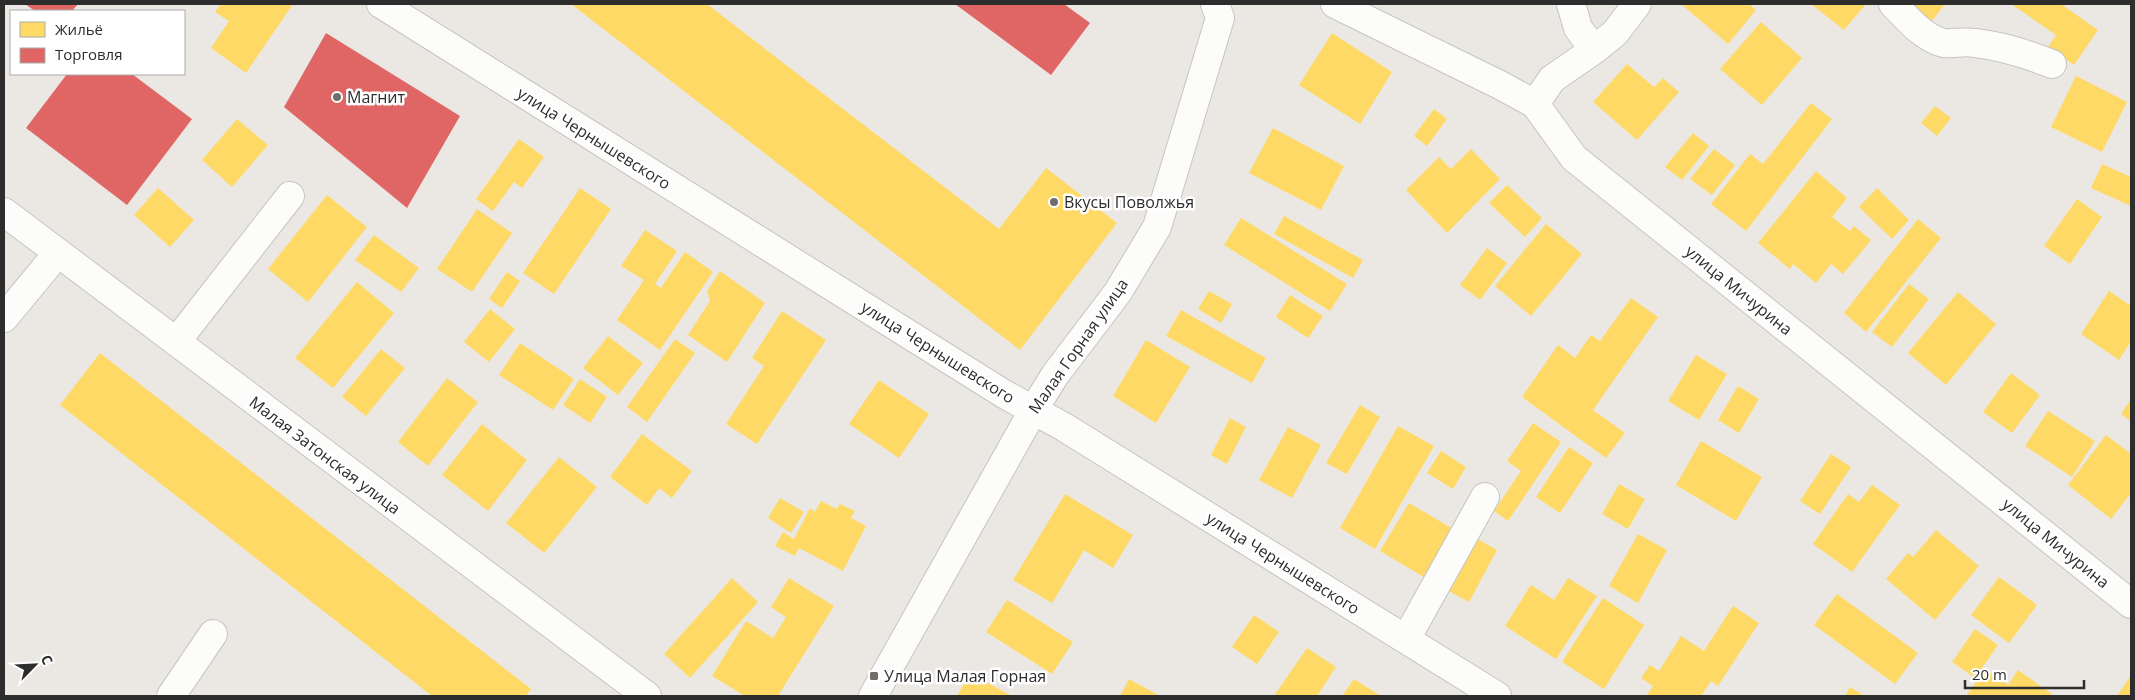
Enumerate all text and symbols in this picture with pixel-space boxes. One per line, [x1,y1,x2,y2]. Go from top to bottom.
legend [10,10,185,75]
text: Жильё [55,19,103,39]
text: Торговля [55,44,122,64]
street label: улица Чернышевского [513,82,675,194]
place label: Магнит [347,86,405,108]
marker: Магнит [331,91,343,103]
place label: Вкусы Поволжья [1064,191,1194,213]
marker: Вкусы Поволжья [1048,196,1060,208]
street label: улица Мичурина [1681,240,1797,340]
street label: Малая Горная улица [1023,274,1133,418]
street label: улица Чернышевского [857,296,1019,408]
street label: Малая Затонская улица [245,391,405,519]
street label: улица Мичурина [1998,493,2114,593]
street label: улица Чернышевского [1202,507,1364,619]
north arrow [10,640,60,690]
text: С [37,652,58,668]
scale bar [1965,658,2084,690]
text: 20 m [1972,664,2007,684]
place label: Улица Малая Горная [884,665,1046,687]
marker: Улица Малая Горная [868,670,880,682]

